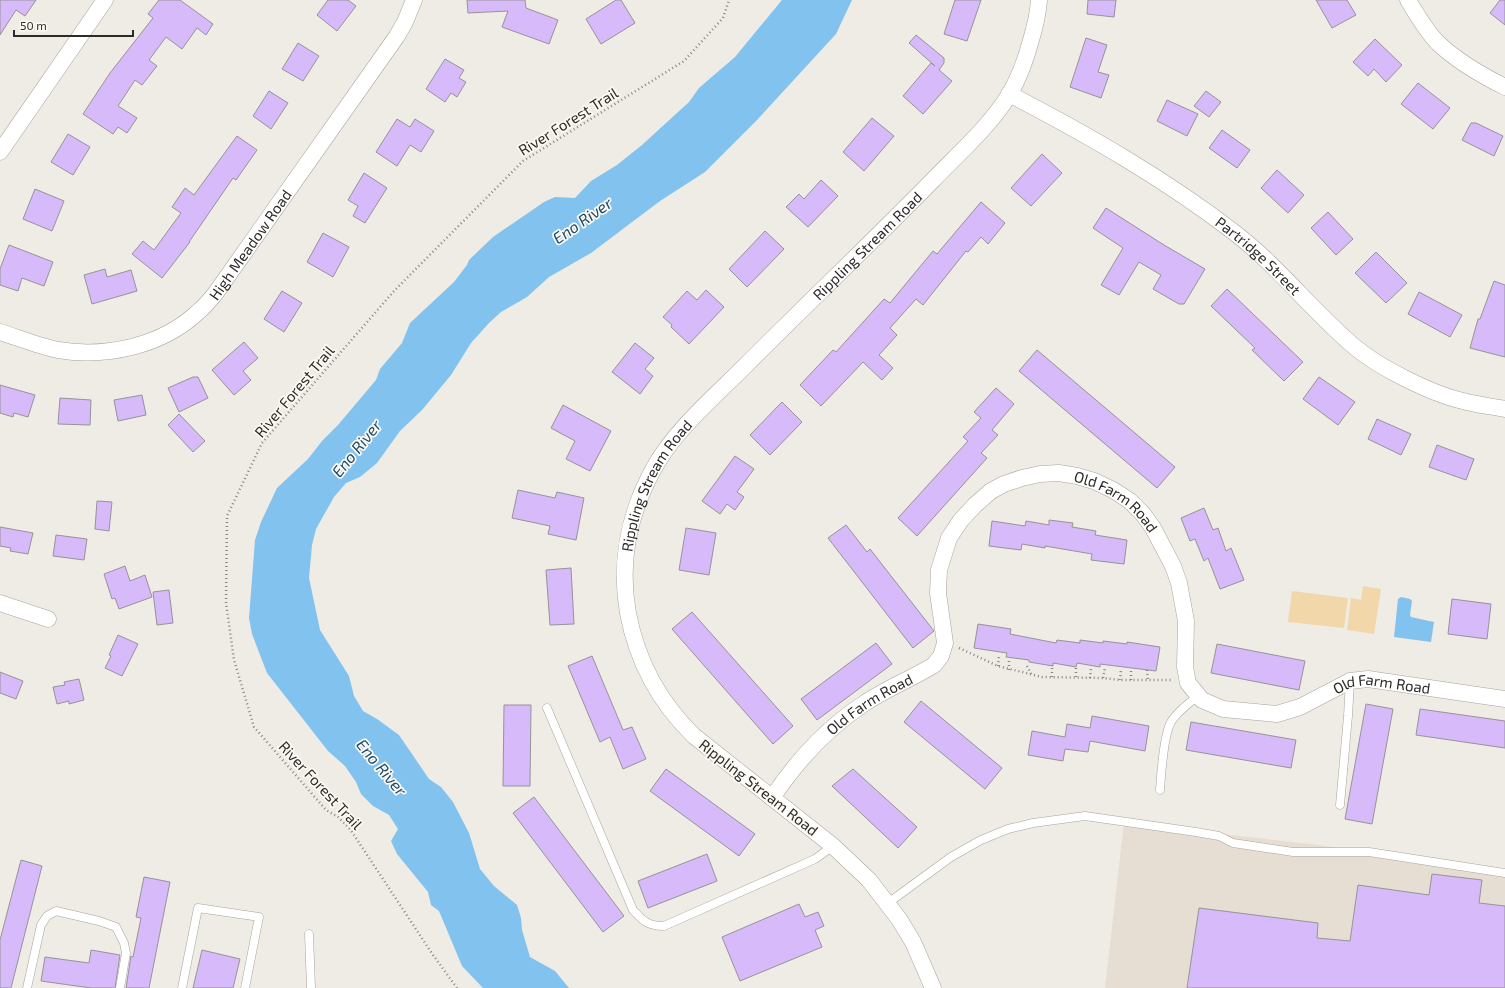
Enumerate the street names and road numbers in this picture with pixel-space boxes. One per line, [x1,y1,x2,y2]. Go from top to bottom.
street label: River Forest Trail [515,83,622,159]
street label: High Meadow Road [205,186,295,303]
street label: Rippling Stream Road [809,188,926,303]
street label: Partridge Street [1212,213,1305,299]
street label: River Forest Trail [250,341,338,441]
street label: Rippling Stream Road [617,416,695,553]
street label: Old Farm Road [1072,467,1162,535]
street label: Old Farm Road [822,669,915,738]
street label: Old Farm Road [1330,670,1432,697]
street label: Rippling Stream Road [696,735,822,839]
street label: River Forest Trail [275,737,367,833]

